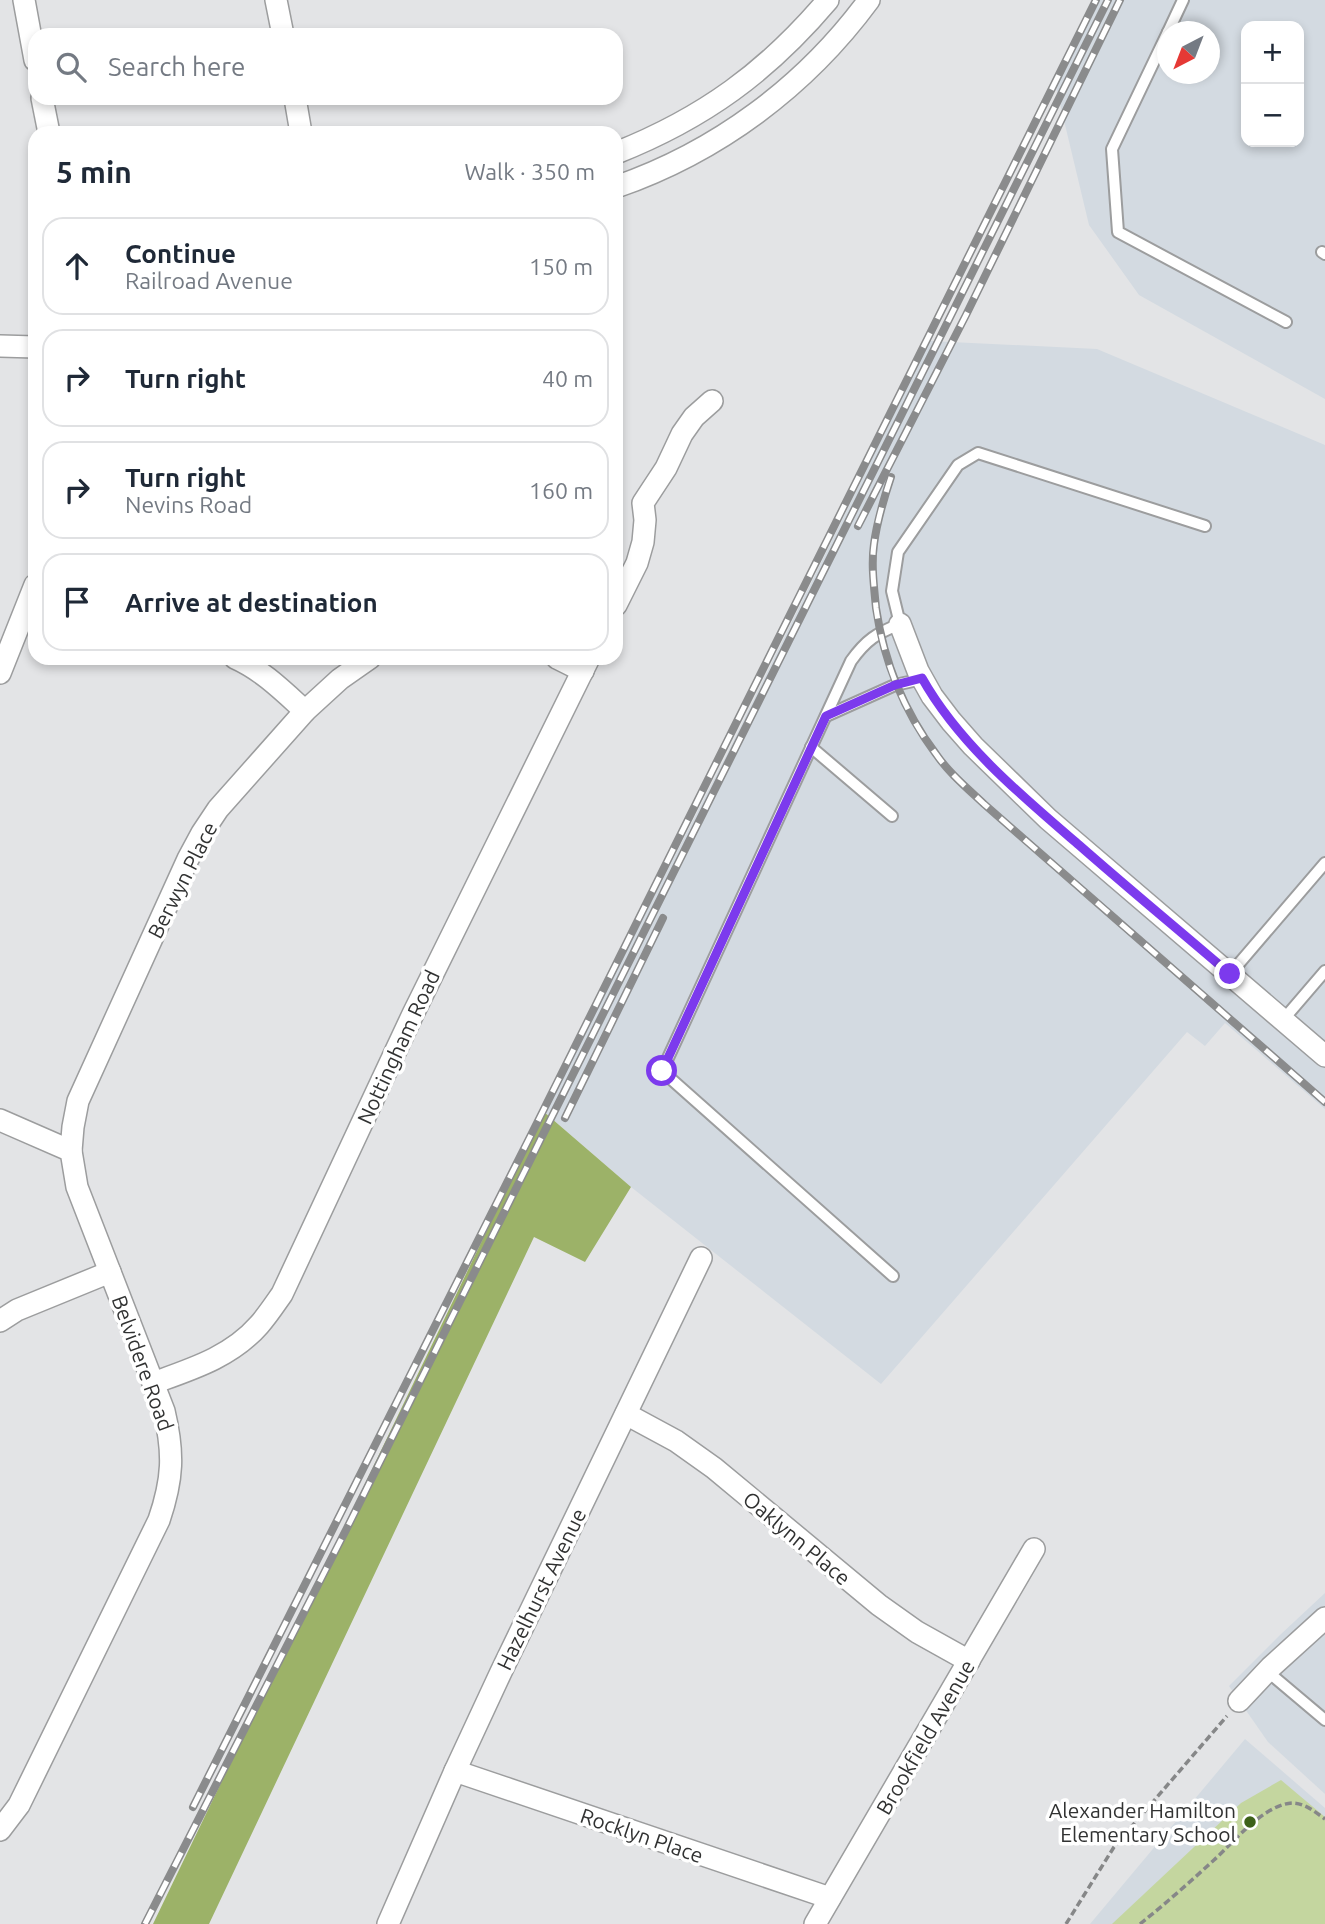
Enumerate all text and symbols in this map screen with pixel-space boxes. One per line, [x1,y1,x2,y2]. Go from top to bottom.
north arrow [1157,21,1220,84]
map controls [1241,21,1304,147]
button: + [1241,21,1304,84]
search box [28,28,623,105]
icon: search [52,48,90,86]
text: Search here [108,52,245,81]
button: − [1241,84,1304,147]
text: 5 min [56,155,132,189]
text: Walk · 350 m [464,159,595,184]
text: Continue [125,239,236,268]
icon: ahead [58,247,96,285]
text: 150 m [529,254,593,279]
text: Railroad Avenue [125,268,293,293]
icon: right [58,359,96,397]
text: Turn right [125,364,246,393]
text: 40 m [542,366,593,391]
text: Turn right [125,463,246,492]
icon: right [58,471,96,509]
text: 160 m [529,478,593,503]
text: Nevins Road [125,492,252,517]
icon: arrive [58,583,96,621]
text: Arrive at destination [125,588,378,617]
street label: Berwyn Place [142,818,222,942]
route end [1214,958,1245,989]
street label: Nottingham Road [352,966,444,1128]
route start [646,1055,677,1086]
street label: Belvidere Road [107,1292,179,1434]
street label: Oaklynn Place [739,1486,855,1590]
street label: Hazelhurst Avenue [491,1504,591,1674]
street label: Brookfield Avenue [871,1655,979,1819]
place label: Alexander Hamilton Elementary School [1049,1798,1236,1846]
street label: Rocklyn Place [577,1803,707,1867]
marker: Alexander Hamilton Elementary School [1242,1814,1258,1830]

